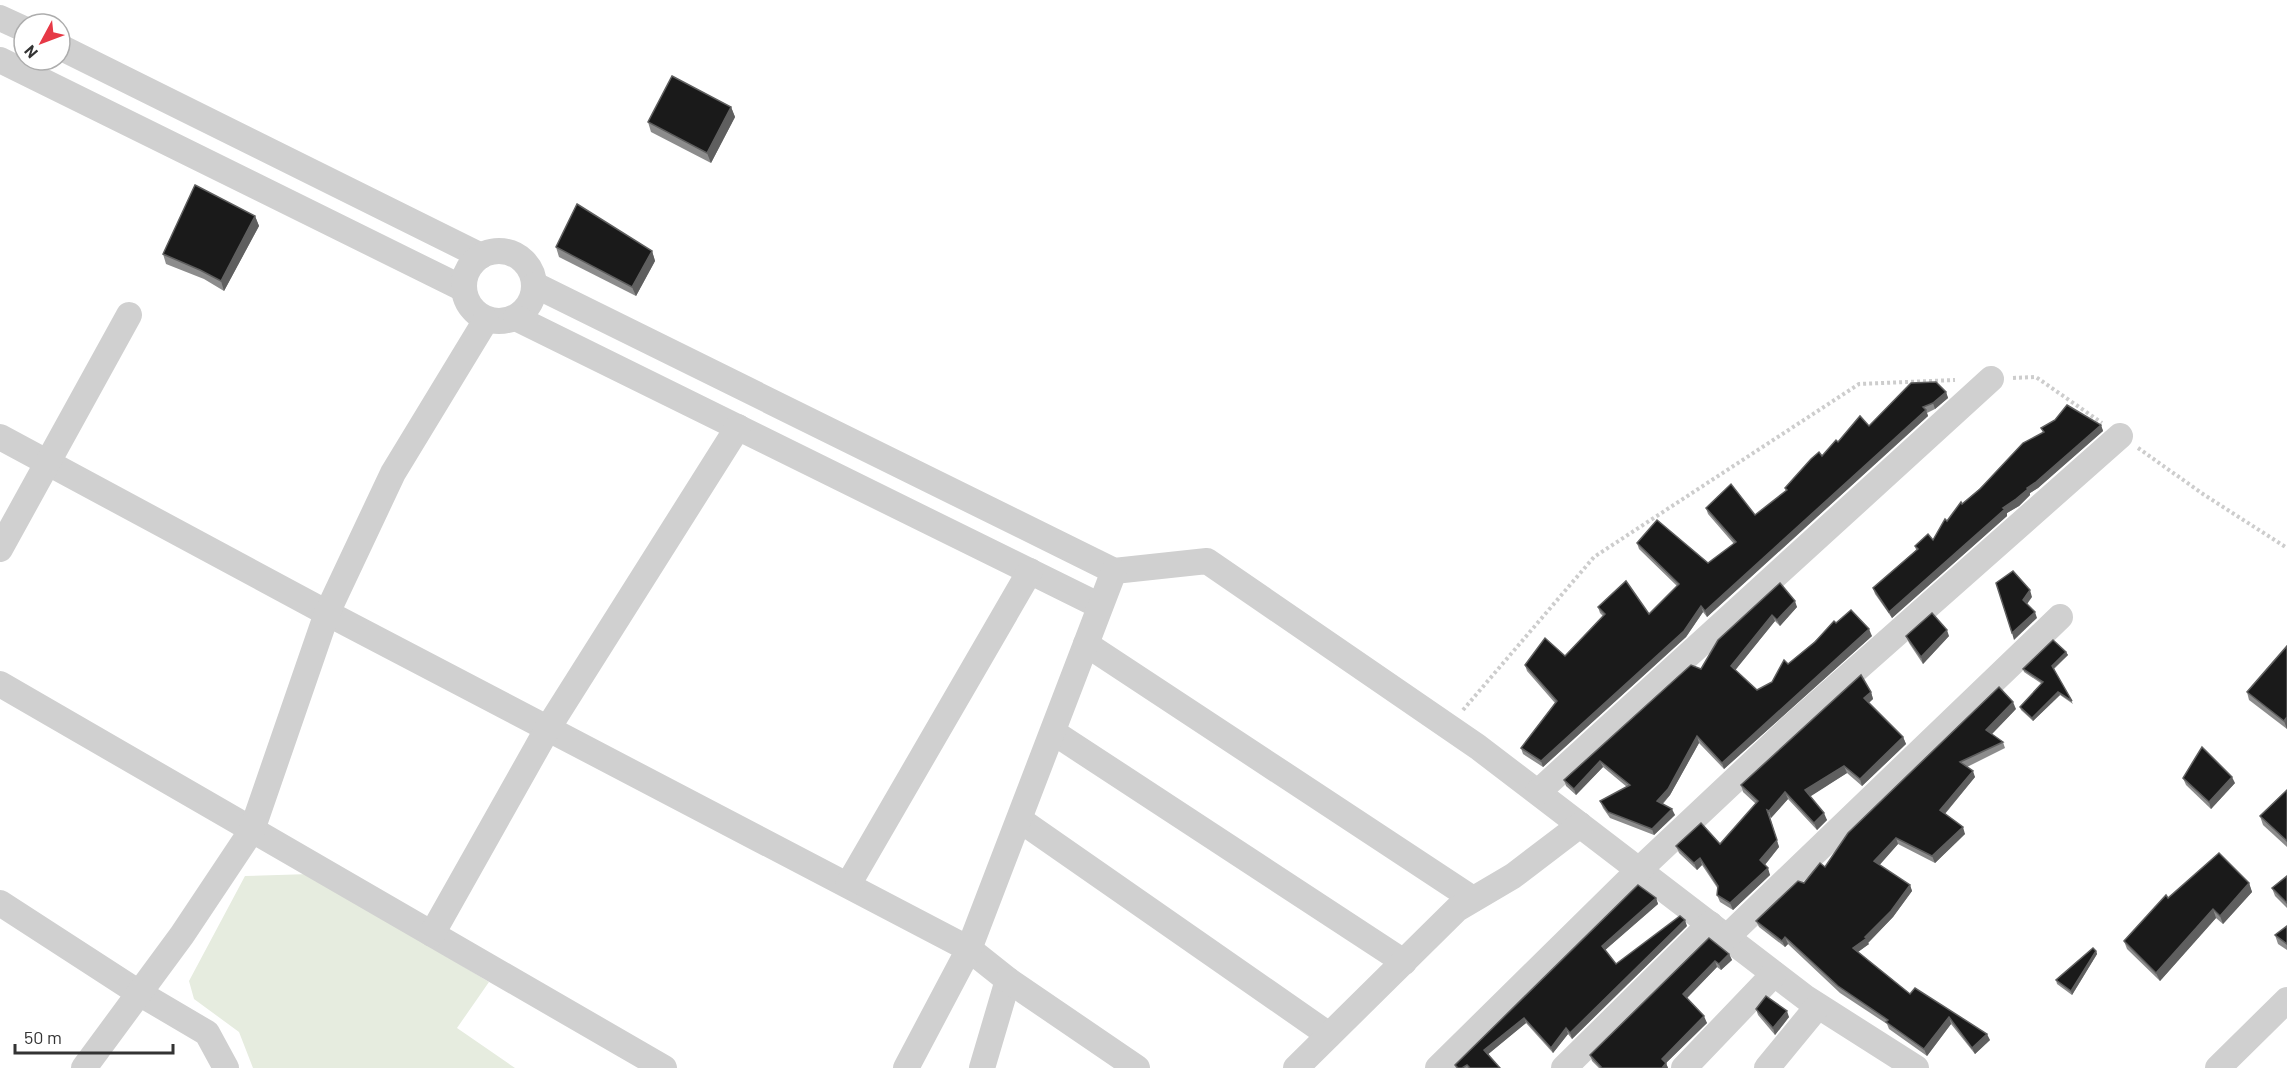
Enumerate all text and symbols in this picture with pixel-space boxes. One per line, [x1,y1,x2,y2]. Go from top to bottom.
north arrow [12,12,72,72]
text: N [20,42,41,62]
scale bar [15,1017,172,1055]
text: 50 m [24,1026,62,1048]

